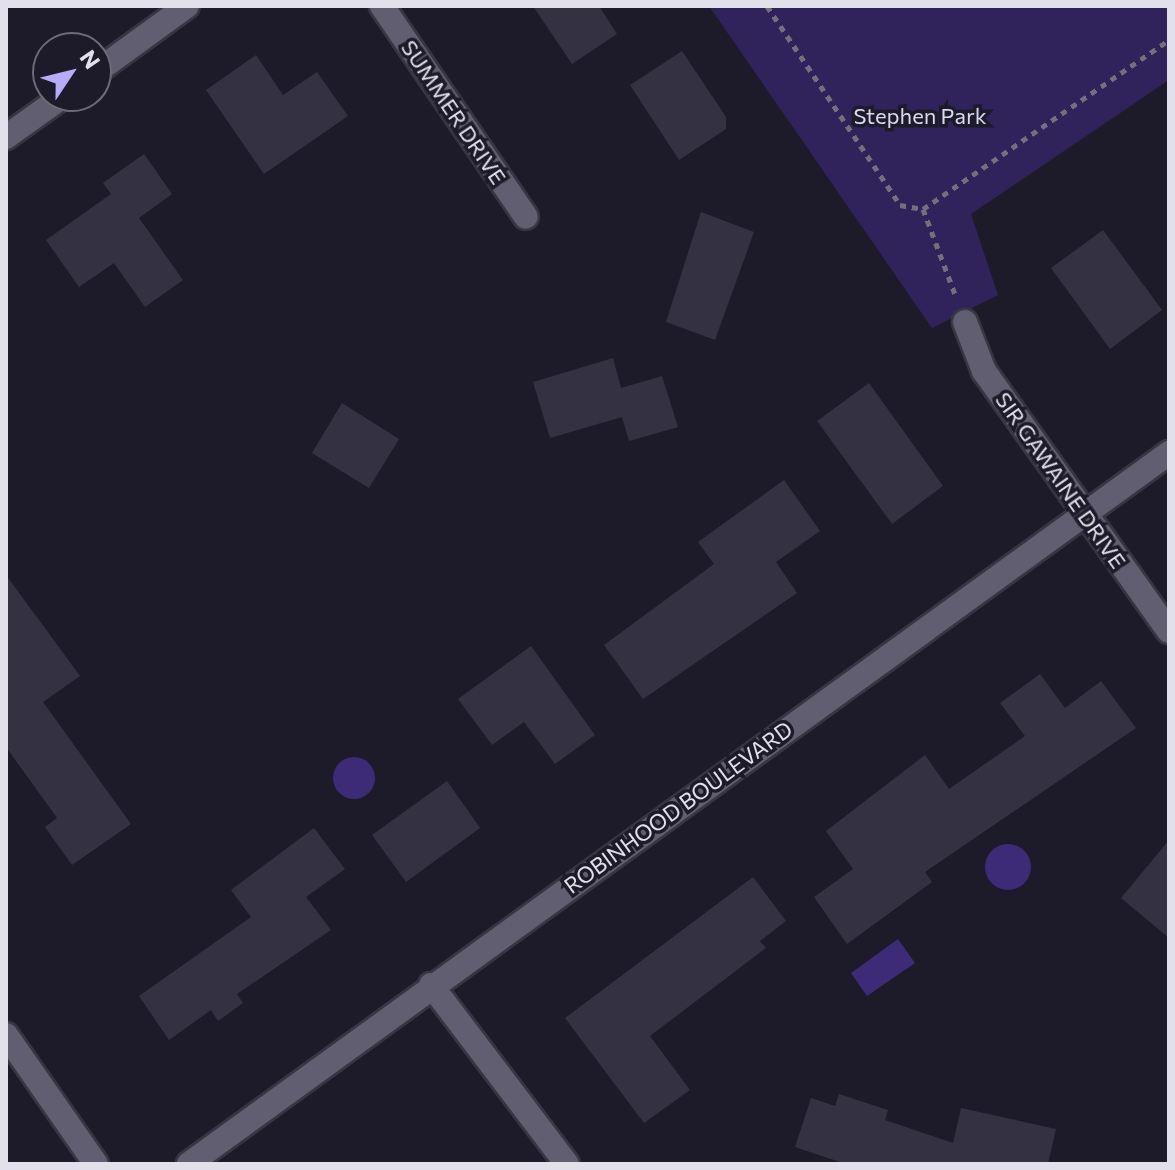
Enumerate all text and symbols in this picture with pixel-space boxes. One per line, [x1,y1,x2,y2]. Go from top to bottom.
north arrow [32,32,112,112]
street label: SUMMER DRIVE [396,35,512,189]
text: N [75,45,106,74]
park label: Stephen Park [853,103,987,129]
street label: SIR GAWAINE DRIVE [990,387,1132,573]
street label: ROBINHOOD BOULEVARD [559,715,797,899]

